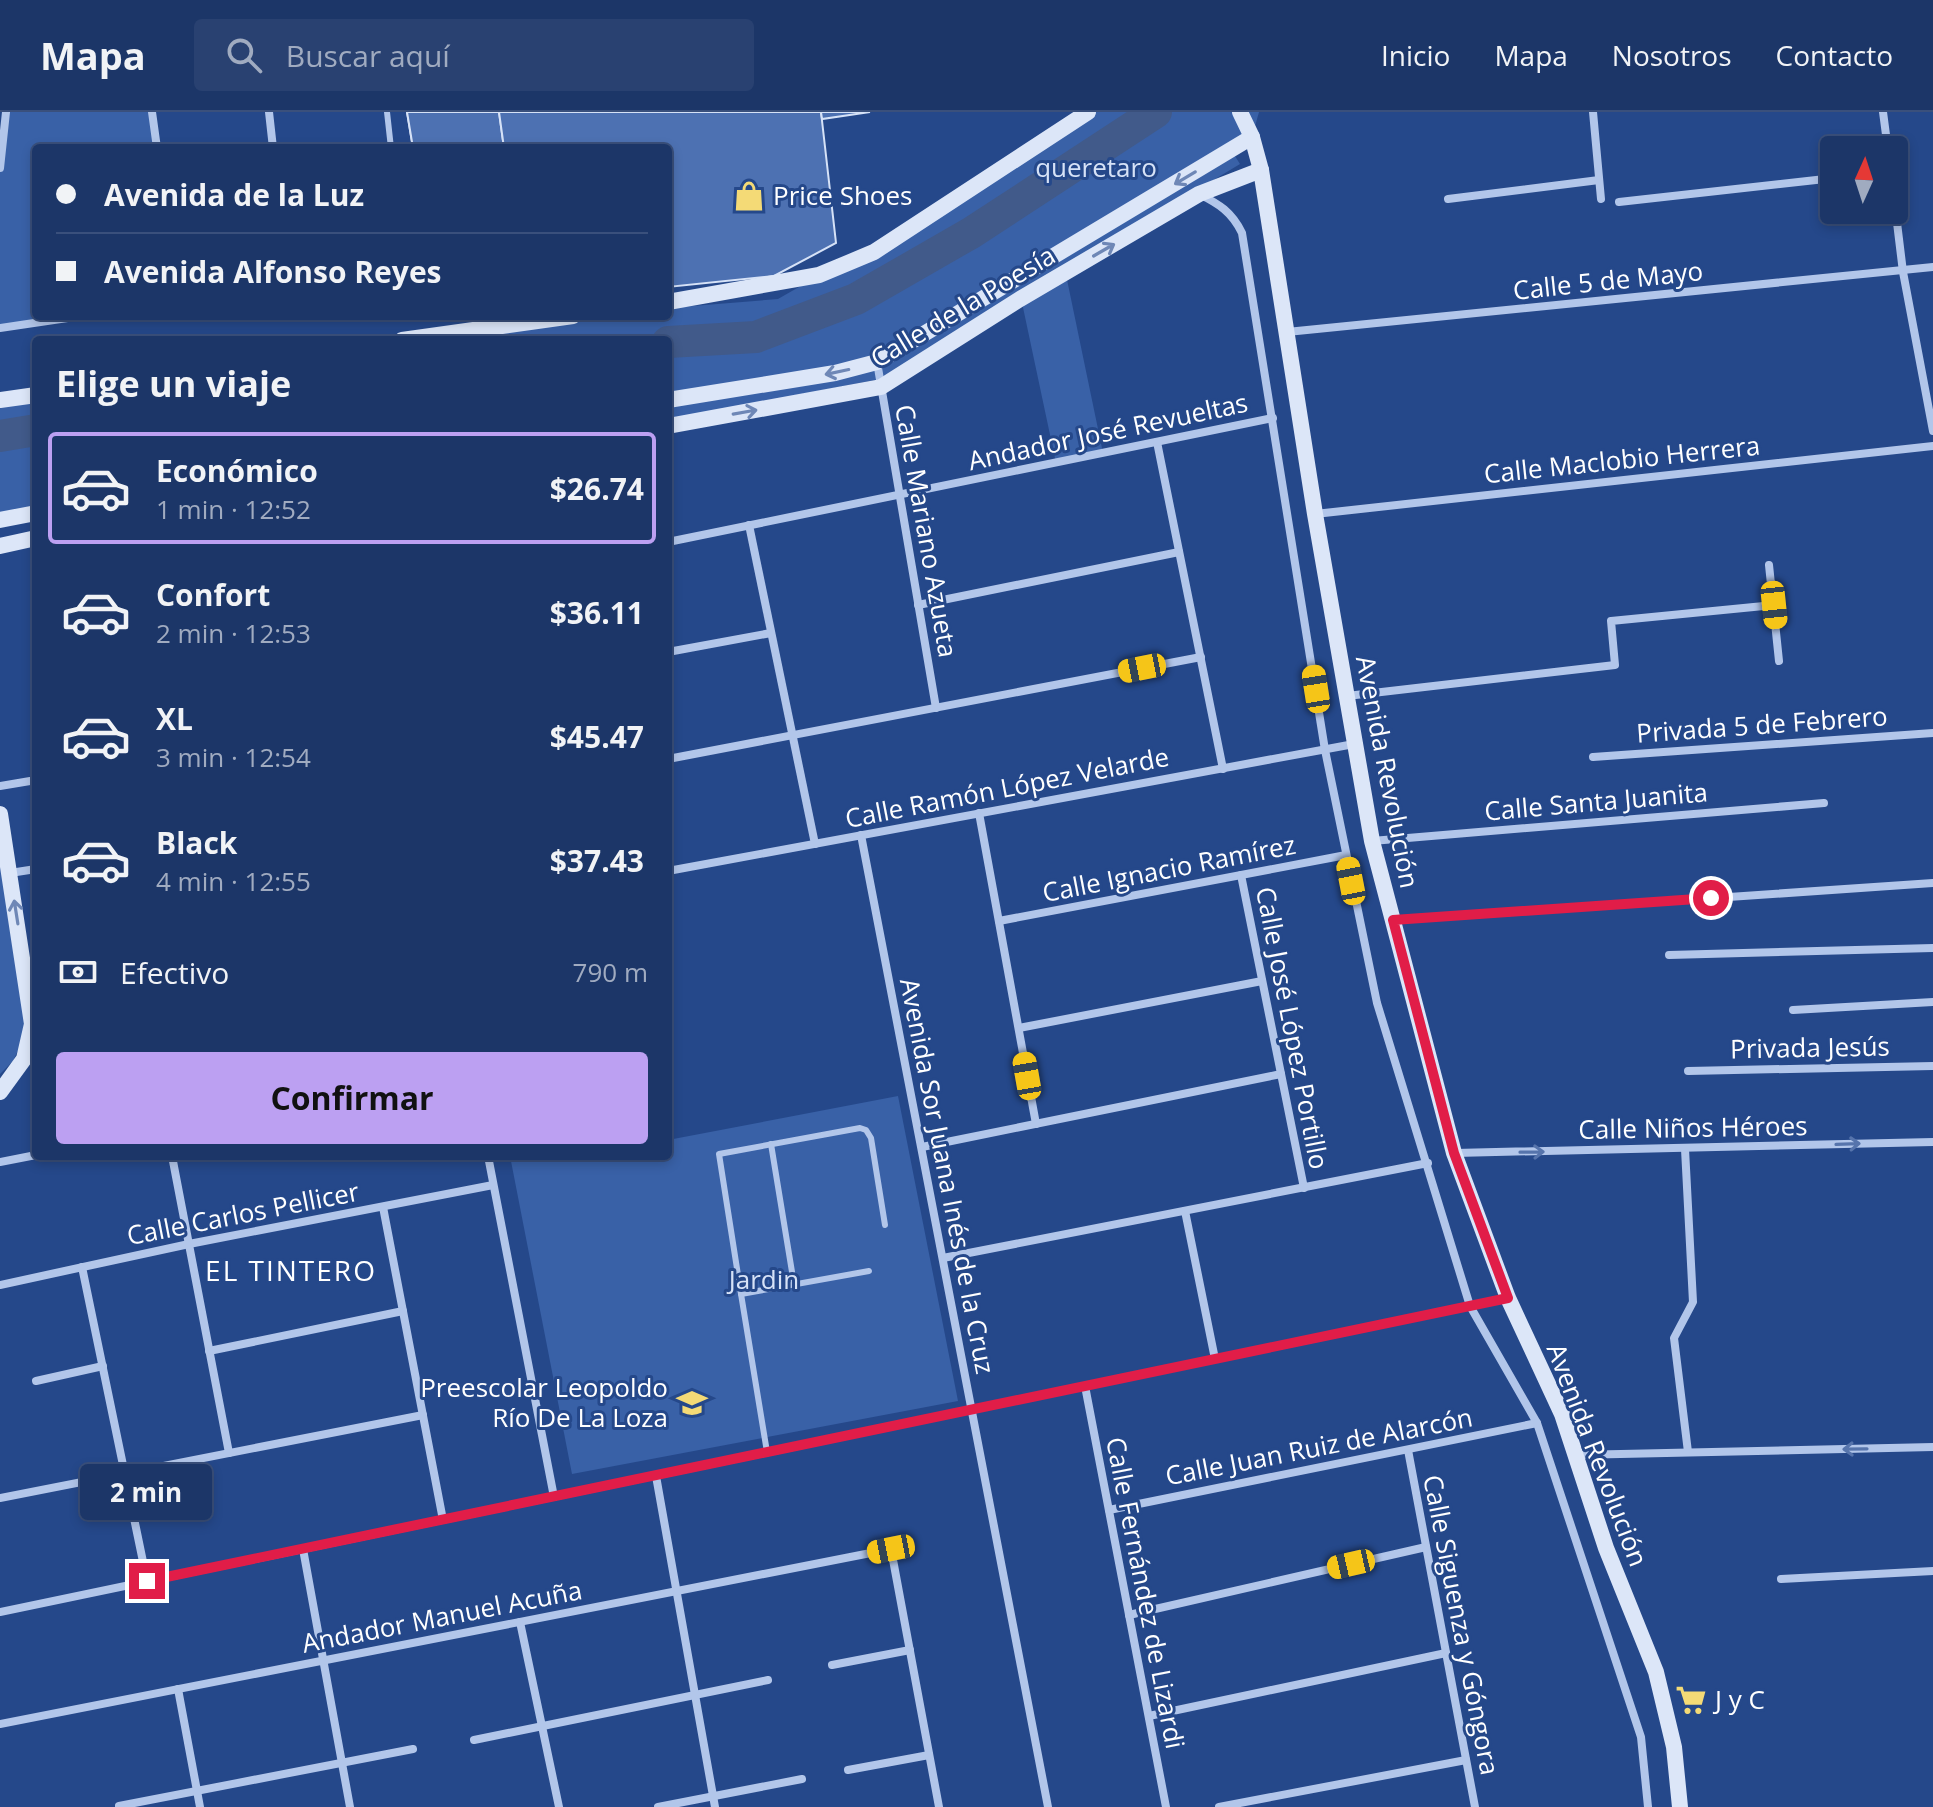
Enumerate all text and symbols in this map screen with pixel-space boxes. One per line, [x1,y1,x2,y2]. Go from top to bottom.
search box [194,19,754,91]
text: Mapa [40,29,146,81]
icon: search [222,33,266,77]
text: Buscar aquí [286,35,450,76]
text: Inicio [1381,36,1450,74]
text: Mapa [1494,36,1568,74]
text: Nosotros [1612,36,1732,74]
text: Contacto [1776,36,1893,74]
north arrow [1820,136,1908,224]
map controls [1820,136,1908,224]
park label: queretaro [1035,149,1157,185]
one-way arrow [1174,170,1197,186]
text: Avenida de la Luz [104,174,364,215]
place label: Price Shoes [773,177,912,213]
shop icon: Price Shoes [732,179,766,213]
street label: Calle de la Poesía [863,237,1062,376]
one-way arrow [1092,242,1115,258]
text: Avenida Alfonso Reyes [104,251,442,292]
street label: Calle 5 de Mayo [1511,252,1705,308]
text: Elige un viaje [56,359,291,408]
one-way arrow [825,365,850,380]
street label: Andador José Revueltas [965,384,1251,478]
street label: Calle Mariano Azueta [887,402,967,660]
one-way arrow [732,403,757,418]
street label: Calle Maclobio Herrera [1482,427,1762,491]
text: Económico [156,450,318,491]
icon: car [60,452,132,524]
text: $26.74 [550,468,644,509]
text: 1 min · 12:52 [156,491,311,527]
text: Confort [156,574,270,615]
icon: car [60,576,132,648]
car [1760,580,1788,630]
text: $36.11 [550,592,644,633]
text: 2 min · 12:53 [156,615,311,651]
car [1116,652,1168,684]
street label: Avenida Revolución [1348,653,1428,891]
car [1300,663,1332,715]
street label: Privada 5 de Febrero [1635,697,1889,751]
text: XL [156,698,193,739]
icon: car [60,700,132,772]
text: $45.47 [550,716,644,757]
street label: Calle Ramón López Velarde [842,738,1172,836]
text: 3 min · 12:54 [156,739,311,775]
street label: Calle Santa Juanita [1483,773,1709,829]
text: Black [156,822,237,863]
icon: car [60,824,132,896]
street label: Calle Ignacio Ramírez [1039,826,1298,910]
text: $37.43 [550,840,644,881]
car [1335,855,1367,907]
text: 4 min · 12:55 [156,863,311,899]
route start [1693,880,1729,916]
street label: Calle José López Portillo [1248,884,1338,1172]
one-way arrow [8,900,23,925]
icon: cash [56,950,100,994]
text: Efectivo [120,952,229,993]
text: 790 m [573,954,648,990]
street label: Avenida Sor Juana Inés de la Cruz [892,975,1004,1377]
street label: Privada Jesús [1730,1028,1890,1066]
car [1011,1050,1043,1102]
button: Confirmar [56,1052,648,1144]
street label: Calle Niños Héroes [1578,1107,1808,1147]
one-way arrow [1834,1137,1861,1152]
one-way arrow [1518,1144,1545,1159]
street label: Calle Carlos Pellicer [124,1173,362,1253]
district label: EL TINTERO [205,1251,377,1289]
park label: Jardin [726,1261,799,1297]
street label: Avenida Revolución [1539,1338,1657,1571]
place label: Preescolar Leopoldo Río De La Loza [420,1369,668,1435]
school or university icon: Preescolar Leopoldo Río De La Loza [675,1386,709,1420]
street label: Calle Juan Ruiz de Alarcón [1162,1399,1476,1493]
street label: Calle Fernández de Lizardi [1098,1434,1194,1752]
one-way arrow [1842,1441,1869,1457]
callout: 2 min [81,1465,213,1521]
street label: Calle Siguenza y Góngora [1415,1472,1509,1778]
text: 2 min [110,1474,182,1510]
car [865,1533,917,1565]
car [1325,1547,1377,1581]
route end [129,1563,165,1599]
street label: Andador Manuel Acuña [299,1571,585,1661]
place label: J y C [1712,1681,1765,1717]
supermarket icon: J y C [1674,1683,1708,1717]

